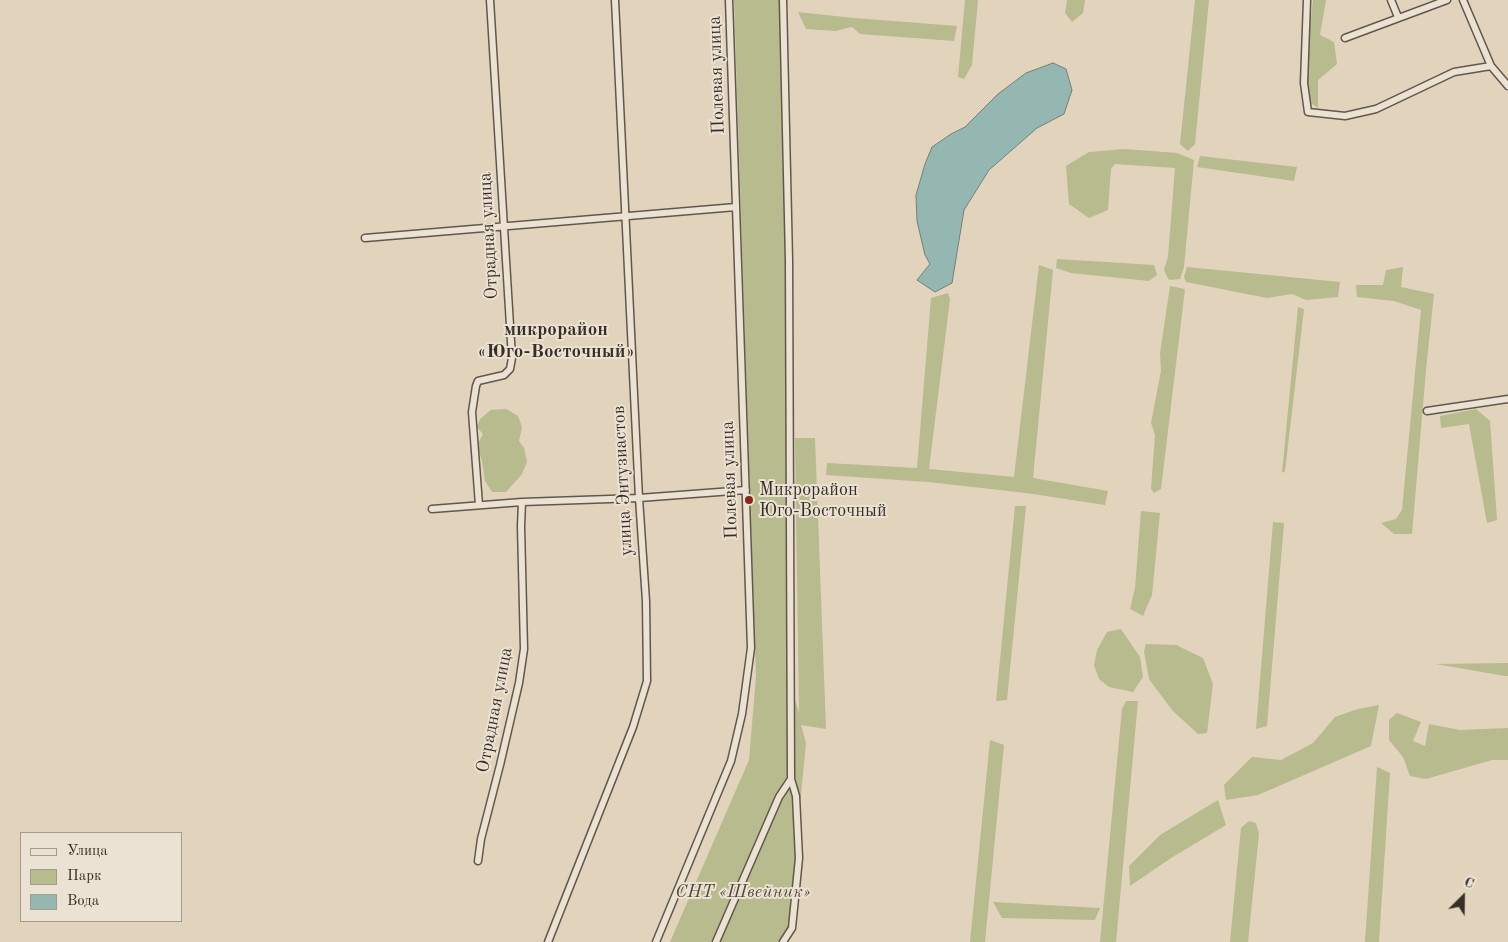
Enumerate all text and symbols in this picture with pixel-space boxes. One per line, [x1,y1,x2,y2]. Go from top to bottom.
street label: Полевая улица [704,15,730,135]
street label: Отрадная улица [475,172,503,300]
district label: микрорайон «Юго-Восточный» [477,319,635,363]
street label: улица Энтузиастов [608,405,638,557]
street label: Полевая улица [717,420,743,540]
place label: Микрорайон Юго-Восточный [759,479,887,522]
marker: Микрорайон Юго-Восточный [743,494,755,506]
street label: Отрадная улица [472,645,518,775]
legend [20,832,182,922]
text: Улица [67,844,108,859]
text: Парк [67,869,102,884]
north arrow [1438,872,1488,922]
text: С [1462,875,1476,891]
park label: СНТ «Швейник» [675,881,811,903]
text: Вода [67,894,99,909]

